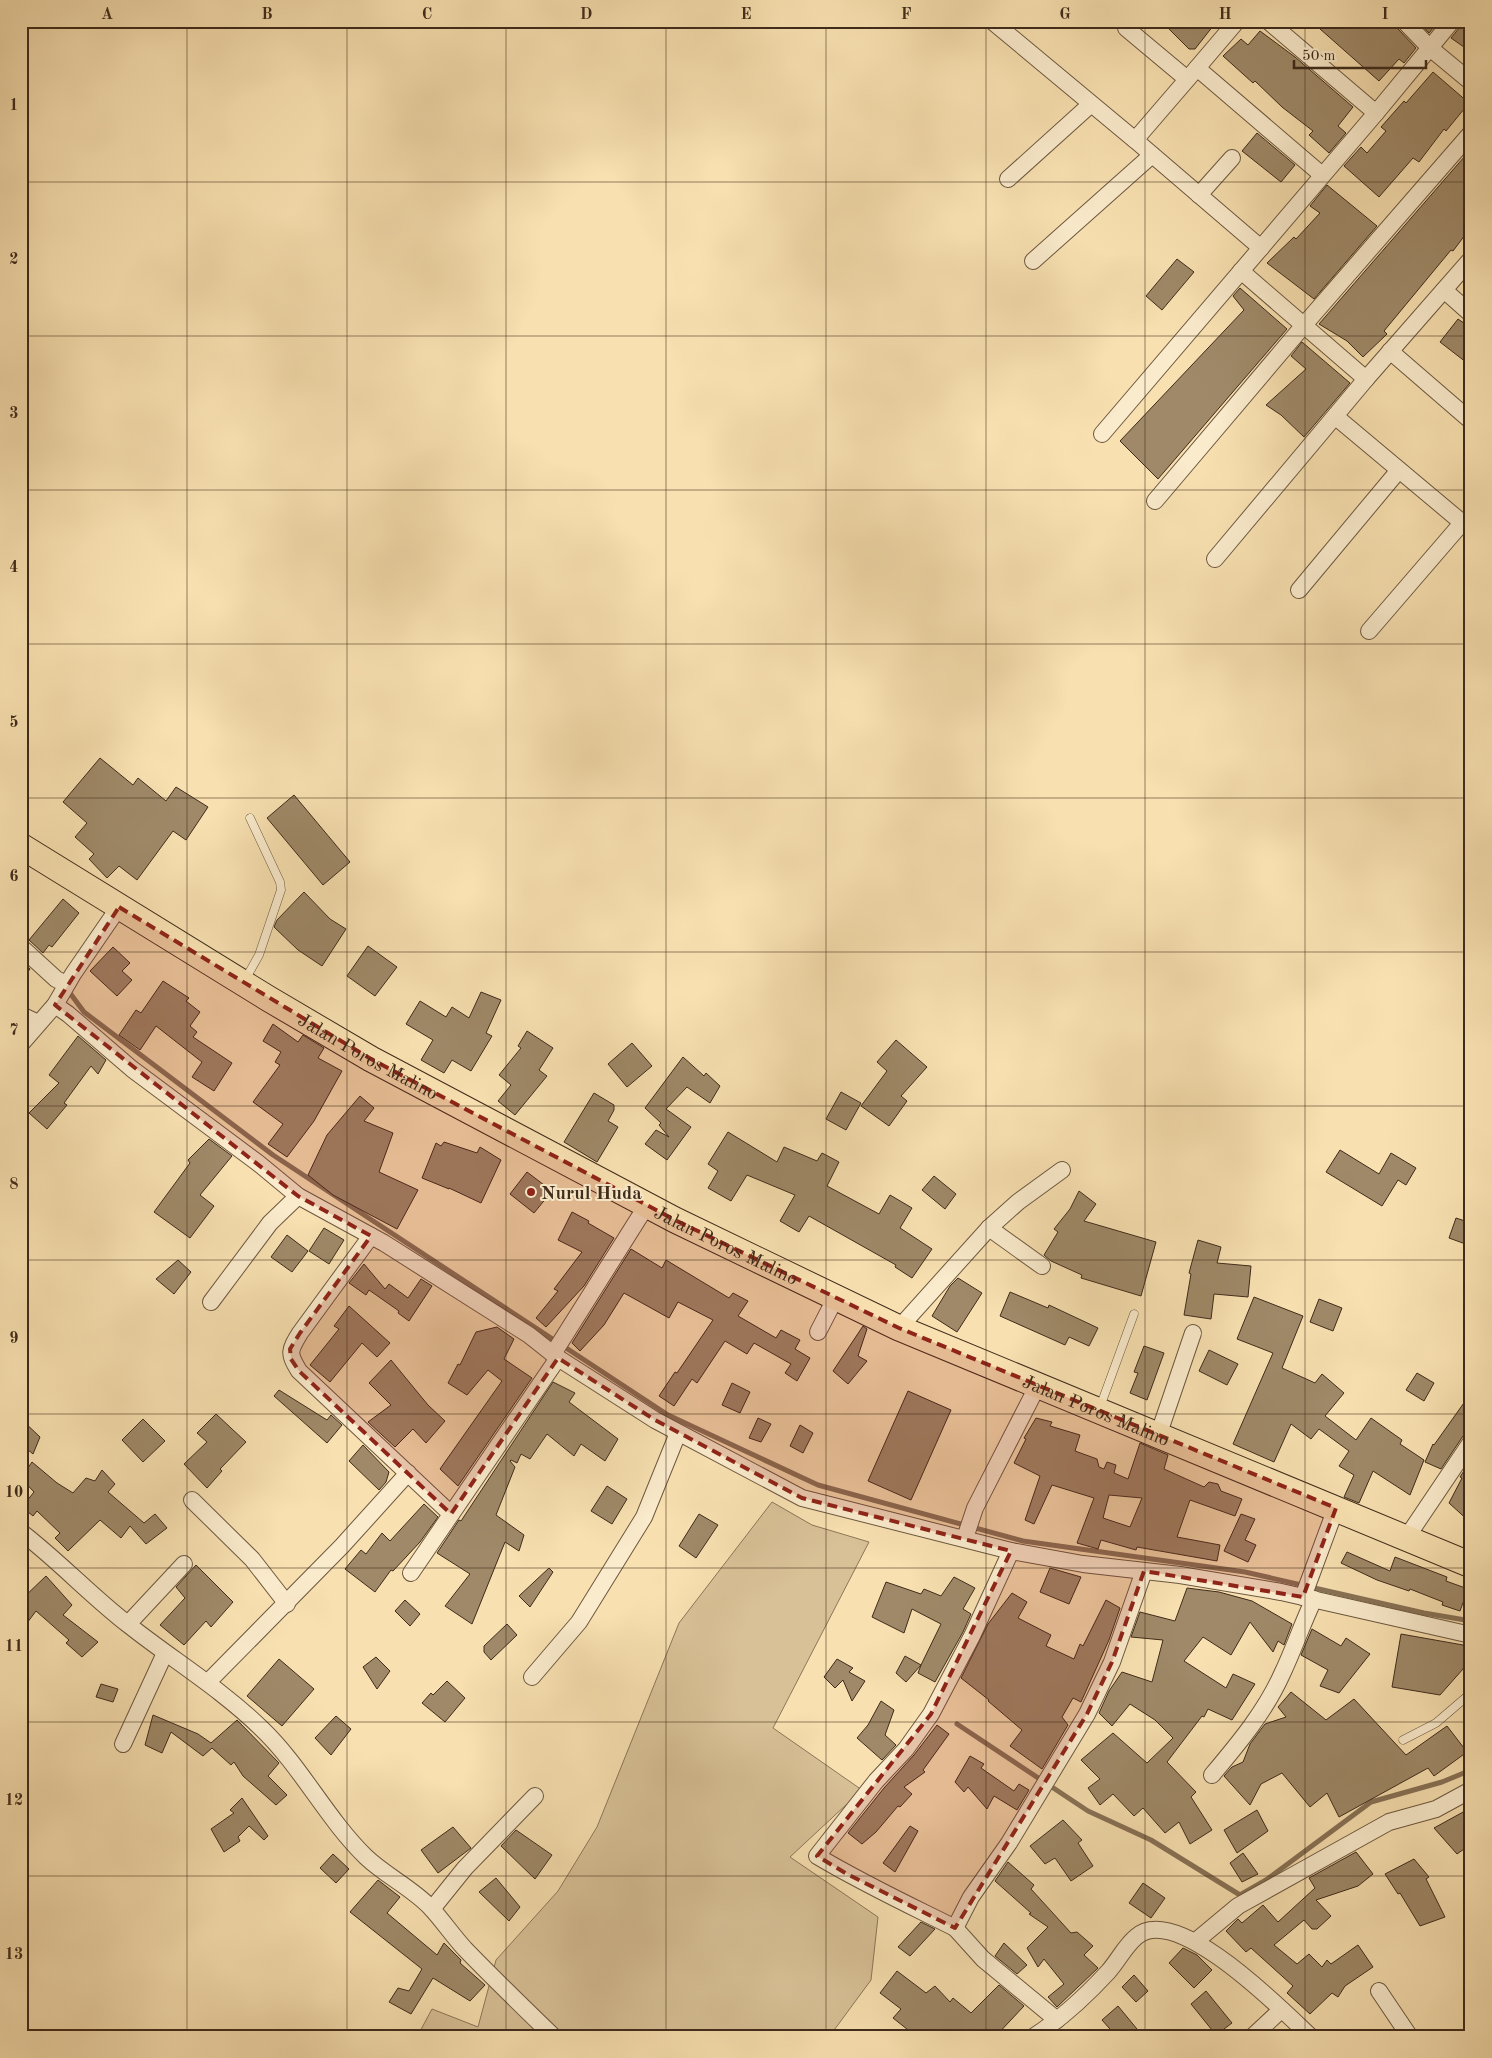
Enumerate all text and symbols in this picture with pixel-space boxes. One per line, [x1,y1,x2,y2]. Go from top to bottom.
text: A [101,7,113,23]
text: B [261,7,273,23]
text: C [422,7,432,23]
text: D [580,7,592,23]
text: E [740,7,752,23]
text: F [901,7,912,23]
text: G [1059,7,1071,23]
text: H [1218,7,1232,23]
text: I [1381,7,1389,23]
scale bar [1294,38,1427,70]
text: 50 m [1302,49,1336,64]
text: 1 [9,98,19,114]
text: 2 [9,252,19,268]
text: 3 [9,406,19,422]
text: 4 [9,560,19,576]
text: 5 [9,715,19,731]
text: 6 [9,869,19,885]
street label: Jalan Poros Malino [294,1011,440,1105]
text: 7 [9,1023,19,1039]
text: 8 [9,1177,19,1193]
place label: Nurul Huda [541,1185,642,1204]
marker: Nurul Huda [525,1186,537,1198]
street label: Jalan Poros Malino [650,1204,800,1290]
text: 9 [9,1331,19,1347]
street label: Jalan Poros Malino [1019,1373,1172,1451]
text: 10 [5,1485,23,1501]
text: 11 [5,1639,23,1655]
text: 12 [5,1793,23,1809]
text: 13 [5,1947,23,1963]

